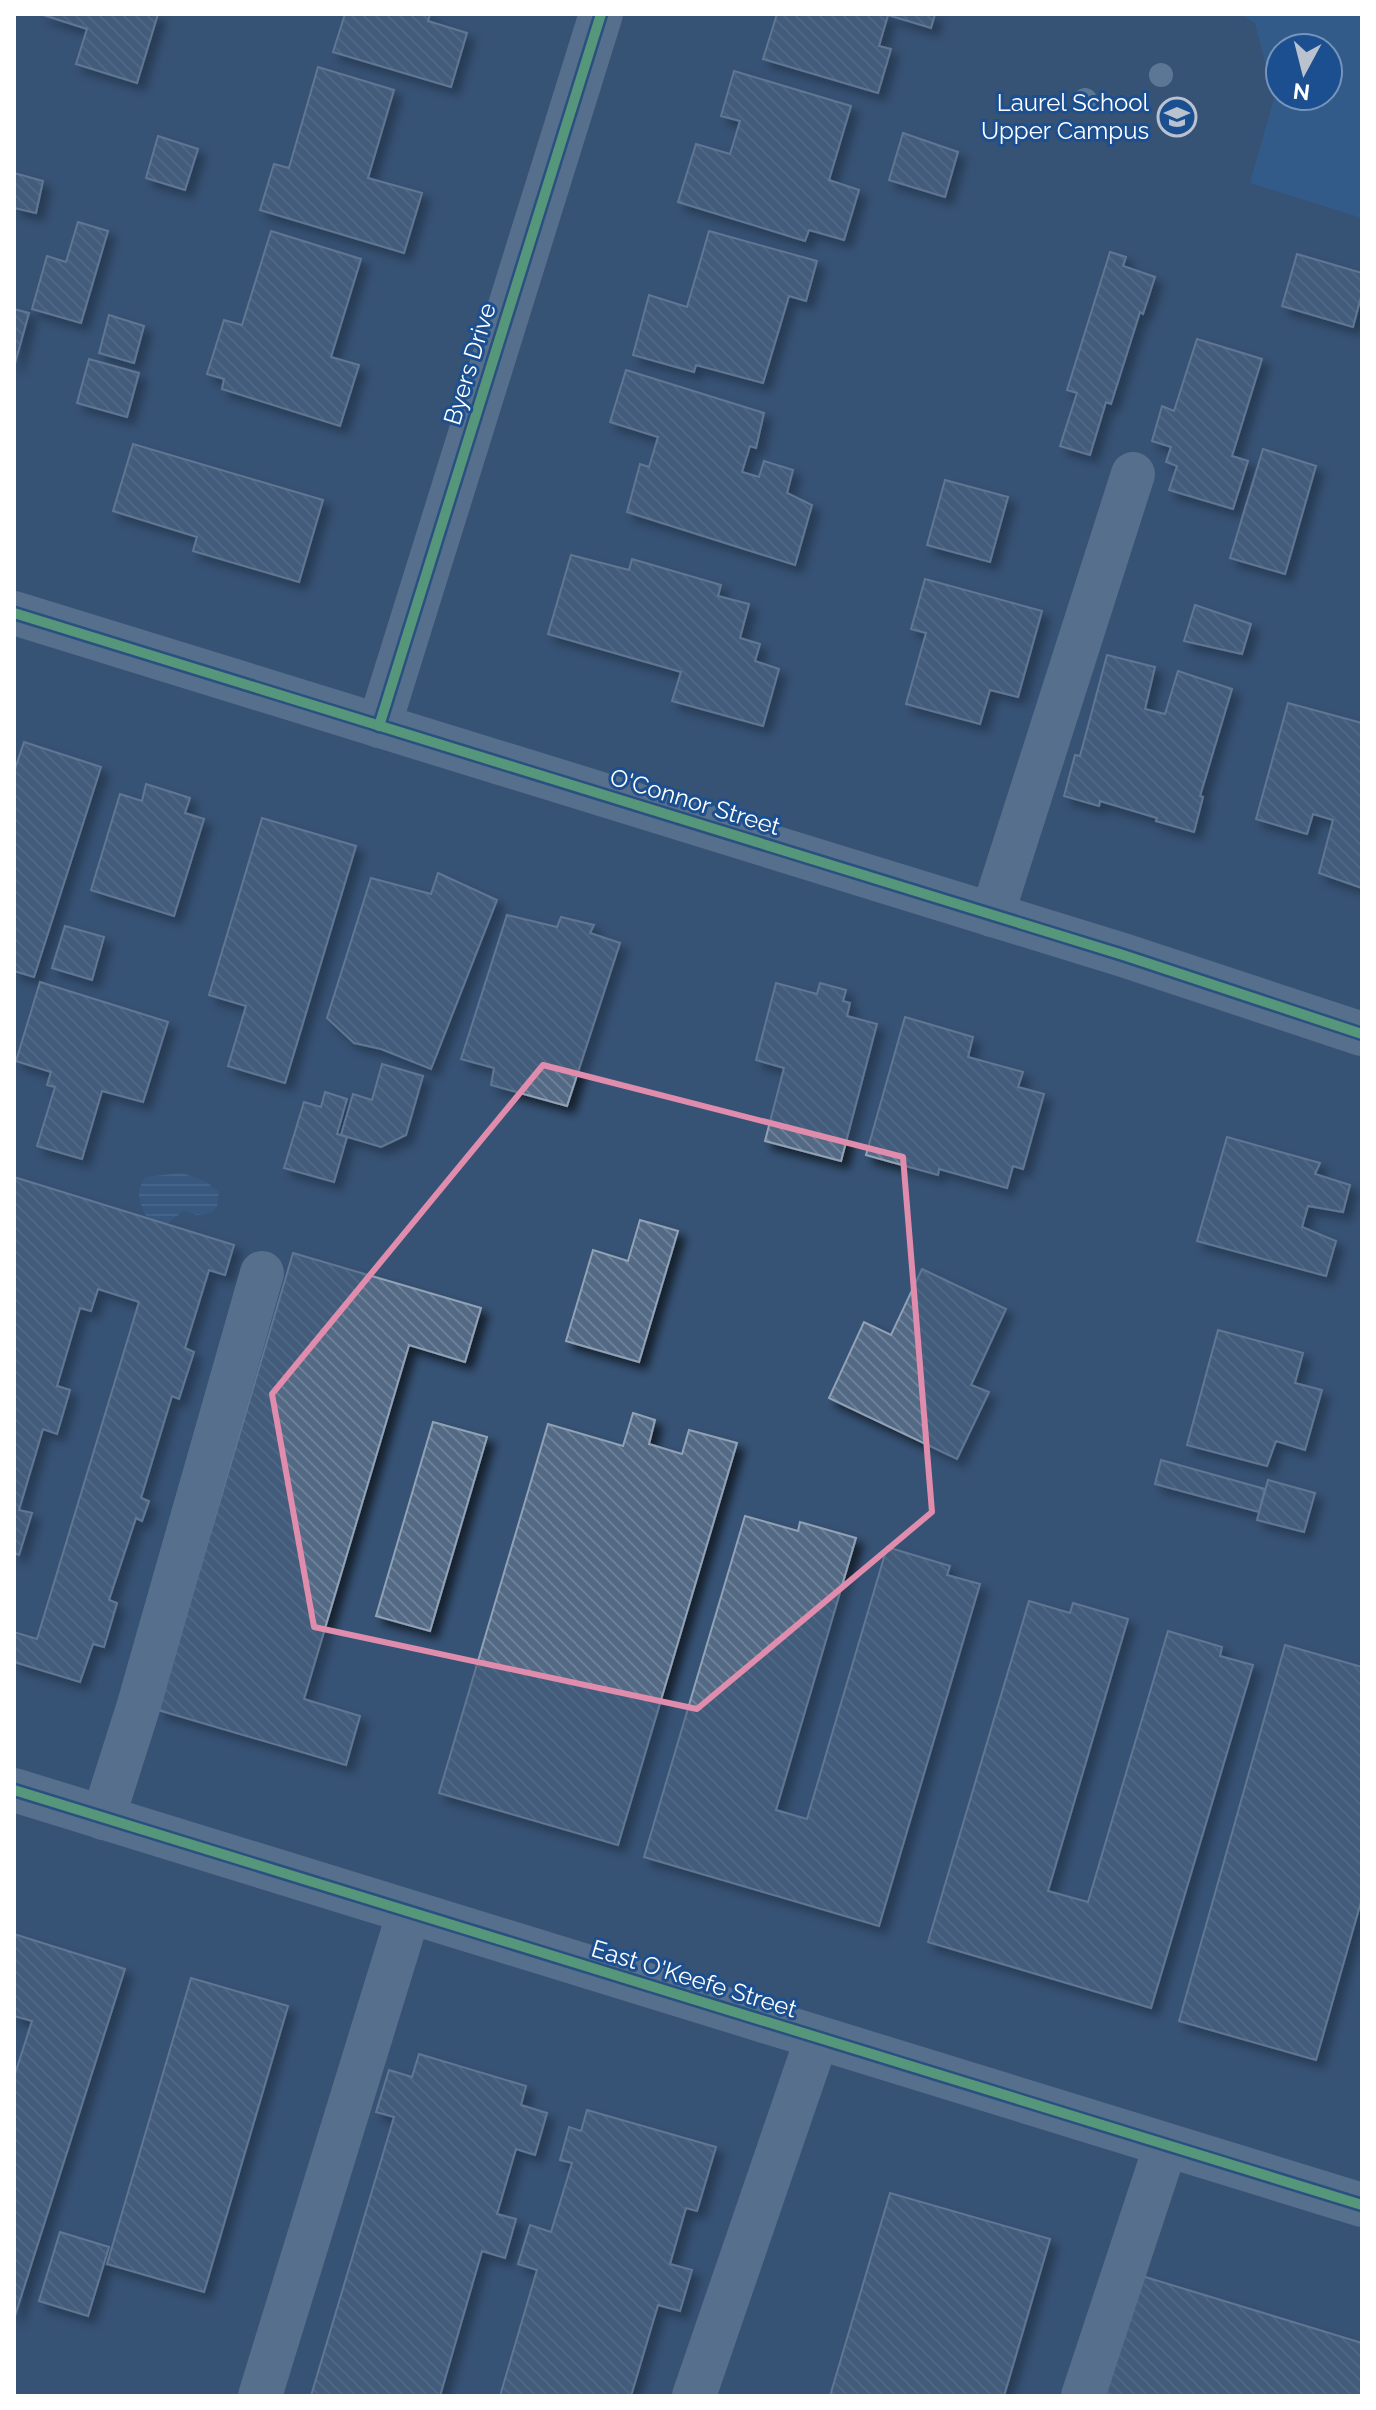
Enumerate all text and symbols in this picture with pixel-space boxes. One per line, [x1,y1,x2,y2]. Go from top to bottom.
north arrow [1264,32,1344,112]
text: N [1292,78,1311,106]
place label: Laurel School Upper Campus [981,88,1149,145]
school or university icon: Laurel School Upper Campus [1156,96,1198,138]
street label: Byers Drive [437,299,502,428]
street label: O'Connor Street [607,762,784,841]
street label: East O'Keefe Street [588,1933,800,2024]

